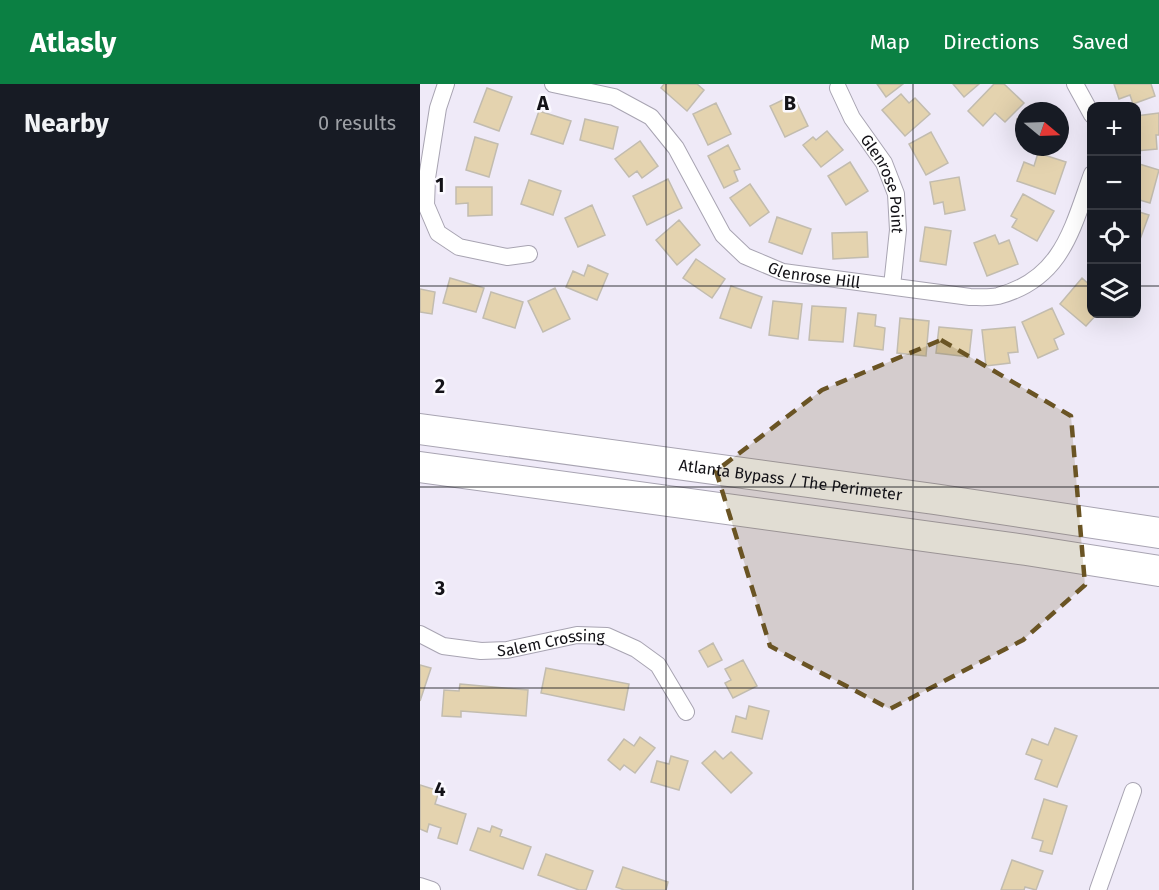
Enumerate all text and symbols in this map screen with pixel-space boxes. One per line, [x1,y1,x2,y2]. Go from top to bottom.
text: Atlasly [30,26,116,59]
text: Map [870,29,910,55]
text: Directions [943,29,1039,55]
text: Saved [1072,29,1129,55]
text: A [536,91,550,115]
text: B [784,91,796,115]
north arrow [1015,102,1069,156]
map controls [1087,102,1141,318]
button: + [1087,102,1141,156]
text: Nearby [24,108,109,139]
text: 0 results [318,111,396,135]
street label: Glenrose Point [857,130,908,235]
button: − [1087,156,1141,210]
text: 1 [435,173,445,197]
button: locate [1087,210,1141,264]
street label: Glenrose Hill [765,257,862,292]
button: layers [1087,264,1141,318]
text: 2 [435,374,445,398]
street label: Atlanta Bypass / The Perimeter [678,455,904,504]
text: 3 [434,576,445,600]
street label: Salem Crossing [497,625,606,660]
text: 4 [434,777,446,801]

